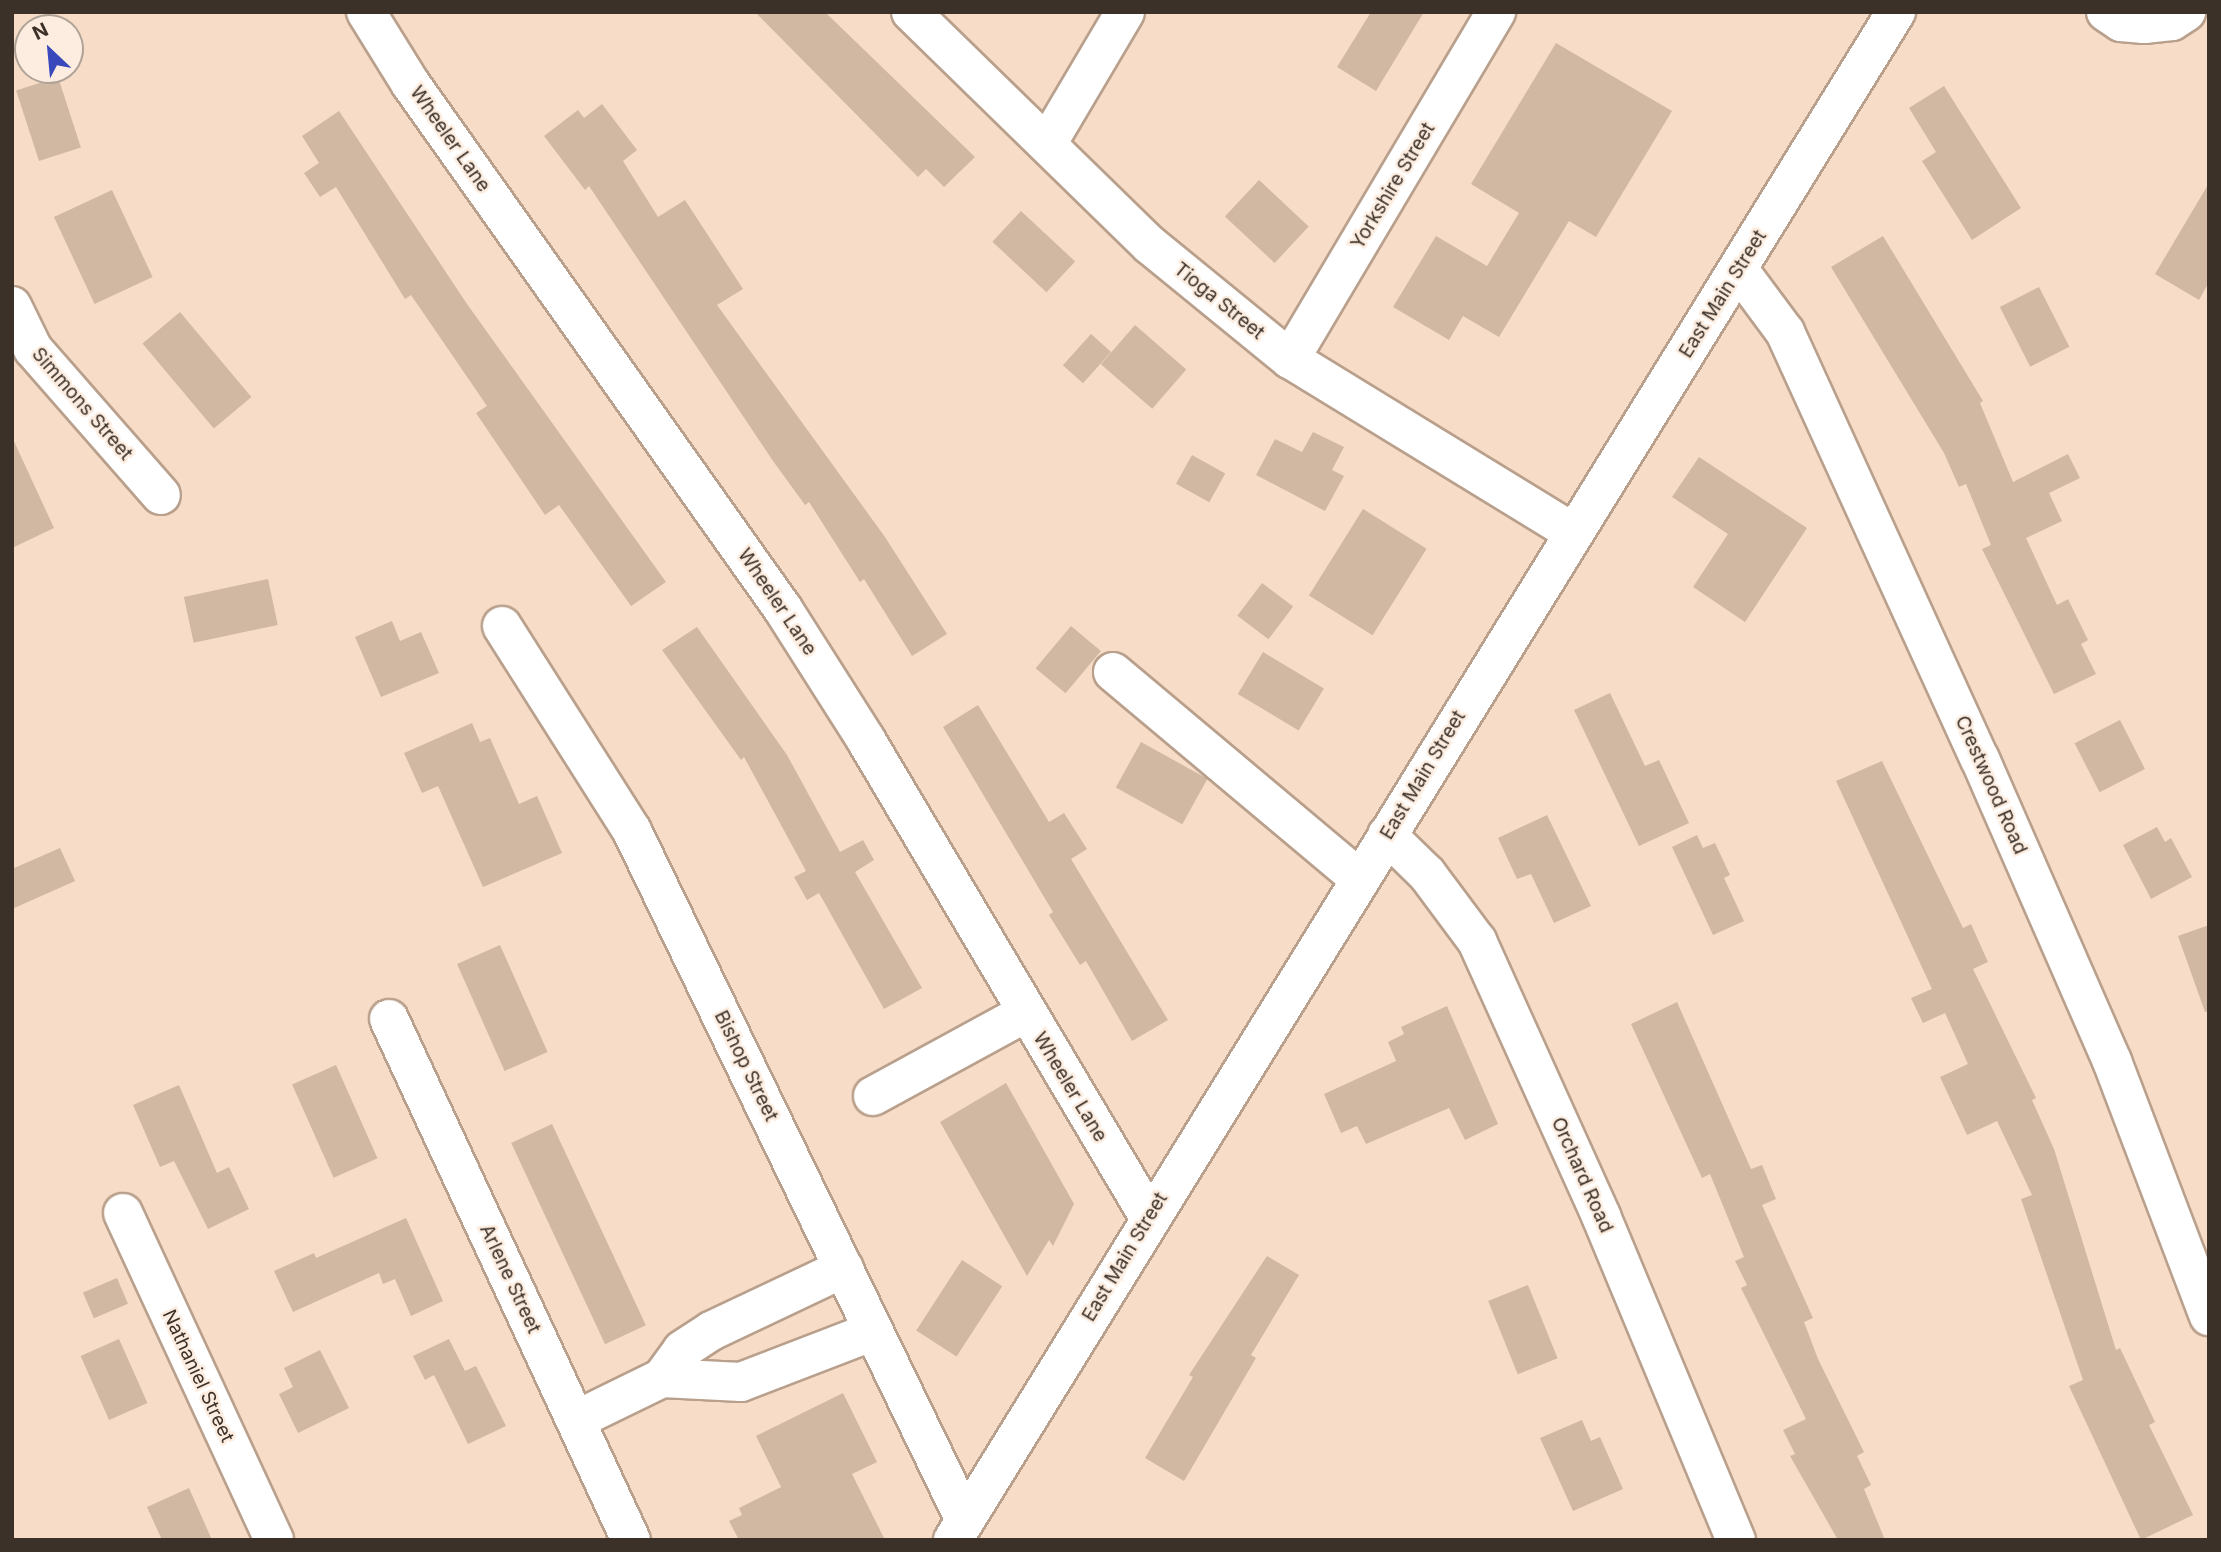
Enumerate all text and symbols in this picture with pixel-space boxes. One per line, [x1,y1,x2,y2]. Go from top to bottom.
north arrow [14,14,84,84]
text: N [29,18,52,45]
street label: Wheeler Lane [405,82,495,196]
street label: Yorkshire Street [1346,119,1440,253]
street label: East Main Street [1675,226,1771,362]
street label: Tioga Street [1169,258,1269,344]
street label: Simmons Street [27,343,137,465]
street label: Wheeler Lane [733,544,821,660]
street label: East Main Street [1376,706,1470,844]
street label: Crestwood Road [1950,712,2032,858]
street label: Bishop Street [709,1007,783,1125]
street label: Wheeler Lane [1028,1028,1112,1146]
street label: Orchard Road [1546,1114,1618,1236]
street label: East Main Street [1078,1188,1172,1326]
street label: Arlene Street [475,1221,545,1337]
street label: Nathaniel Street [157,1306,239,1446]

